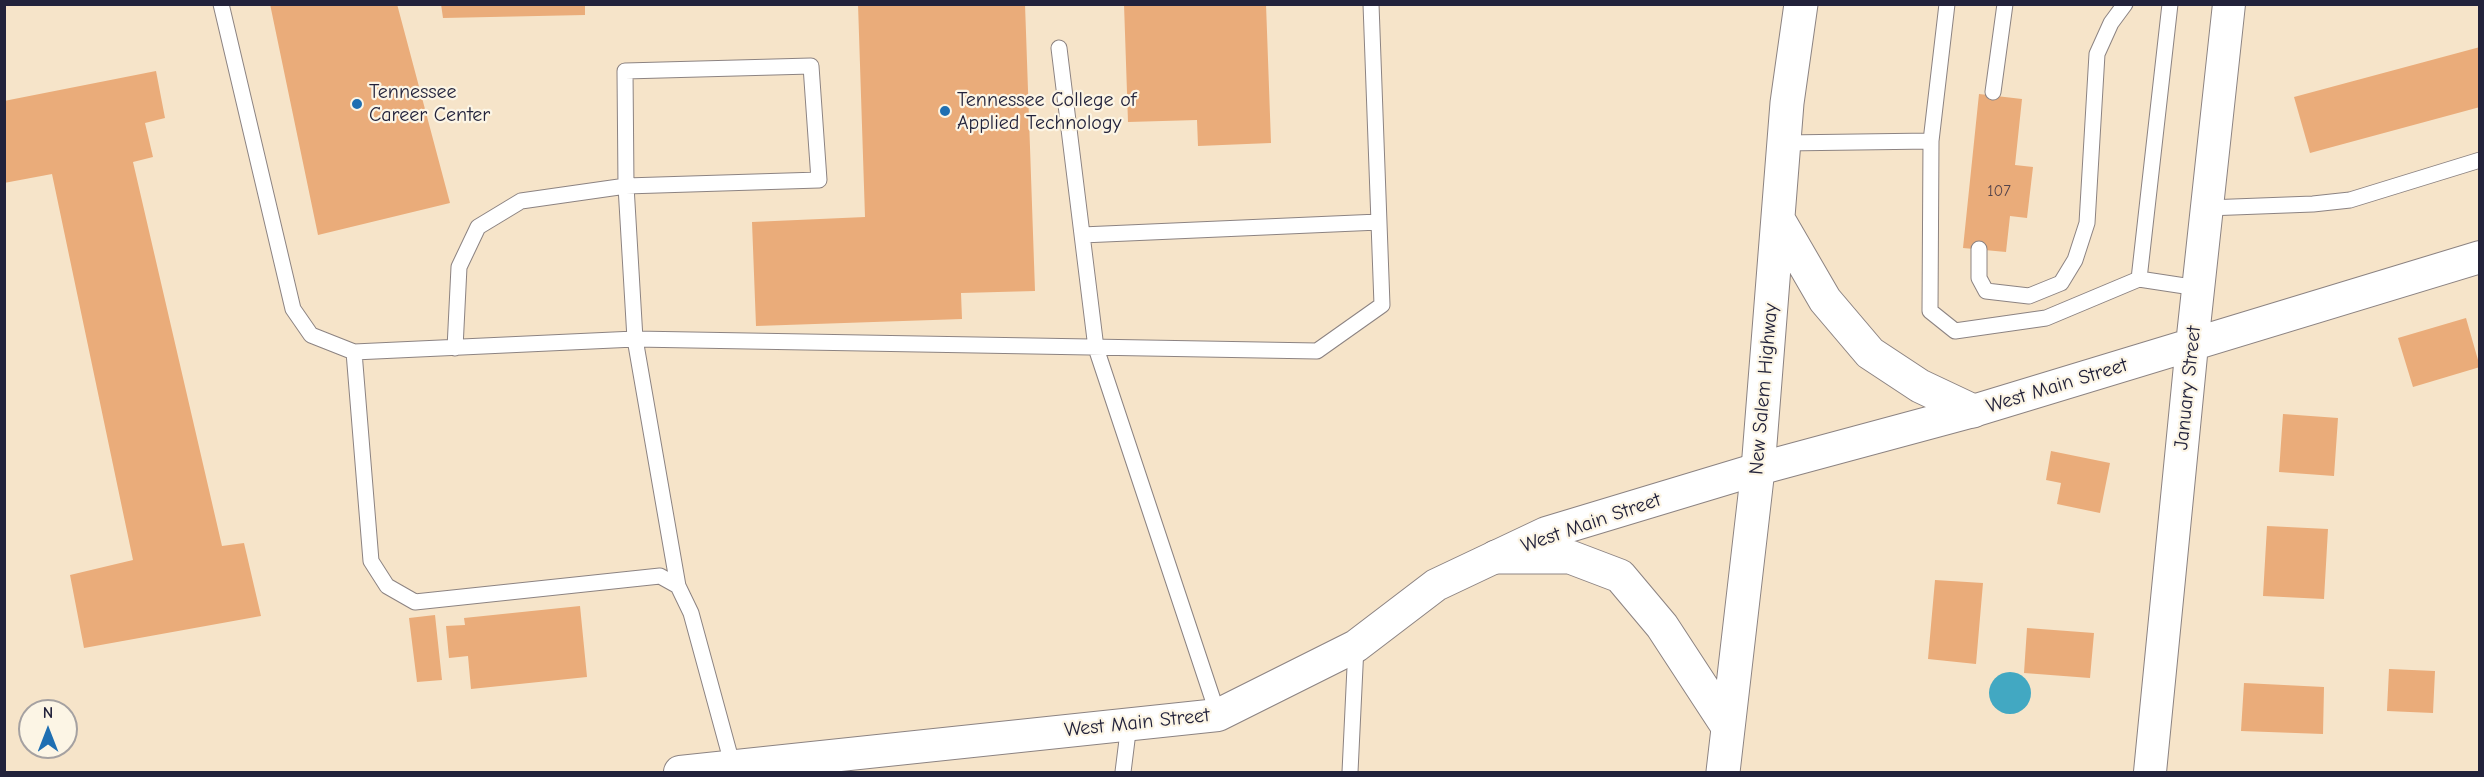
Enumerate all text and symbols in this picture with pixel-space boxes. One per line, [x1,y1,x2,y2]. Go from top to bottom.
place label: Tennessee Career Center [369,80,490,127]
place label: Tennessee College of Applied Technology [957,88,1136,135]
marker: Tennessee Career Center [350,97,364,111]
marker: Tennessee College of Applied Technology [938,104,952,118]
house number: 107 [1987,181,2011,201]
street label: New Salem Highway [1745,302,1783,476]
street label: January Street [2170,325,2206,451]
street label: West Main Street [1984,353,2130,419]
street label: West Main Street [1518,488,1664,558]
north arrow [18,699,78,759]
street label: West Main Street [1063,703,1211,743]
text: N [43,704,53,722]

